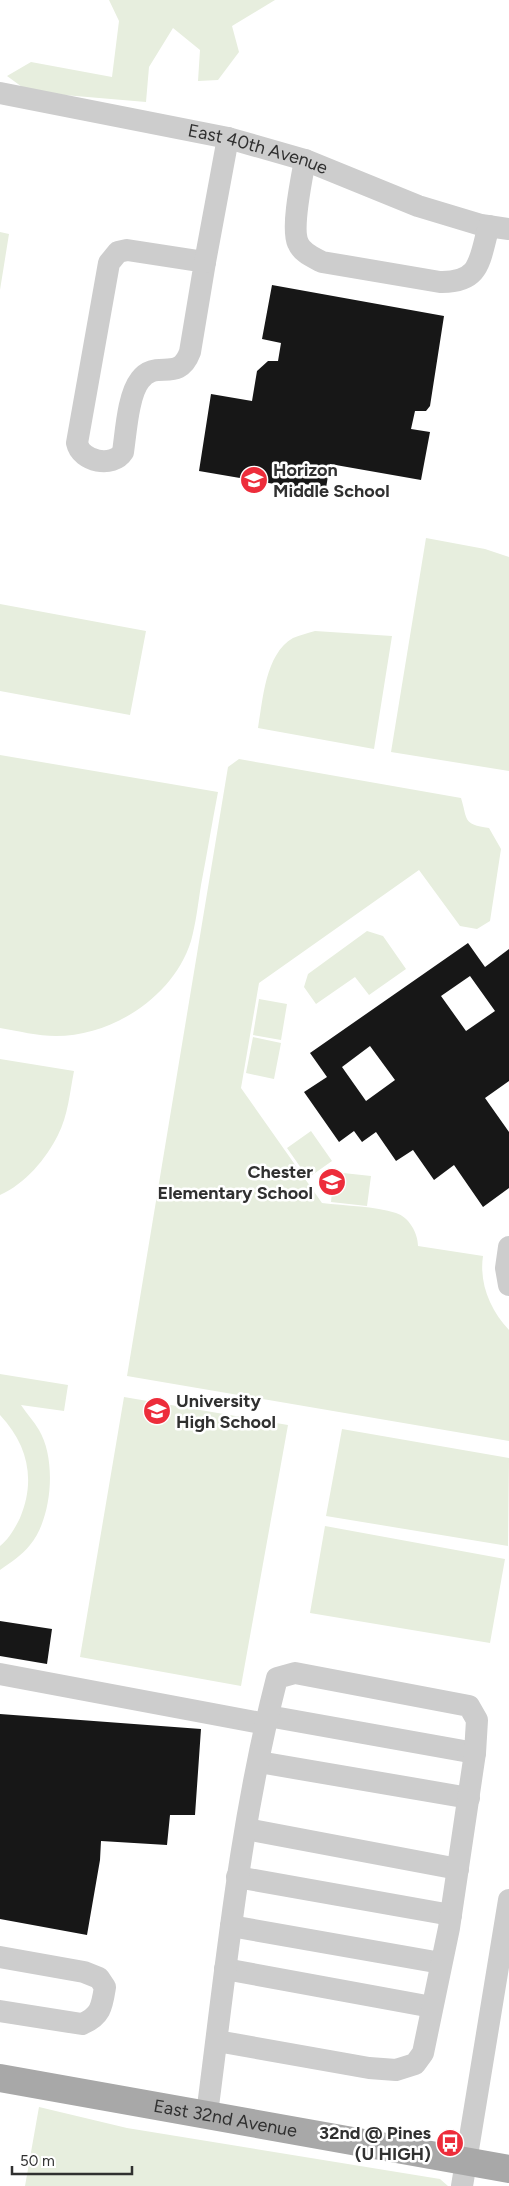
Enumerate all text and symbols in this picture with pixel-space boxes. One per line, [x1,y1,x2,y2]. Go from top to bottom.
street label: East 40th Avenue [186,119,331,179]
place label: Horizon Middle School [273,459,390,502]
school or university icon: Horizon Middle School [239,465,269,495]
place label: Chester Elementary School [158,1161,313,1204]
school or university icon: Chester Elementary School [317,1167,347,1197]
place label: University High School [176,1390,276,1433]
school or university icon: University High School [142,1396,172,1426]
street label: East 32nd Avenue [152,2095,299,2142]
place label: 32nd @ Pines (U HIGH) [319,2122,432,2165]
bus stop icon: 32nd @ Pines (U HIGH) [435,2128,465,2158]
scale bar [12,2144,132,2176]
text: 50 m [20,2152,55,2170]

